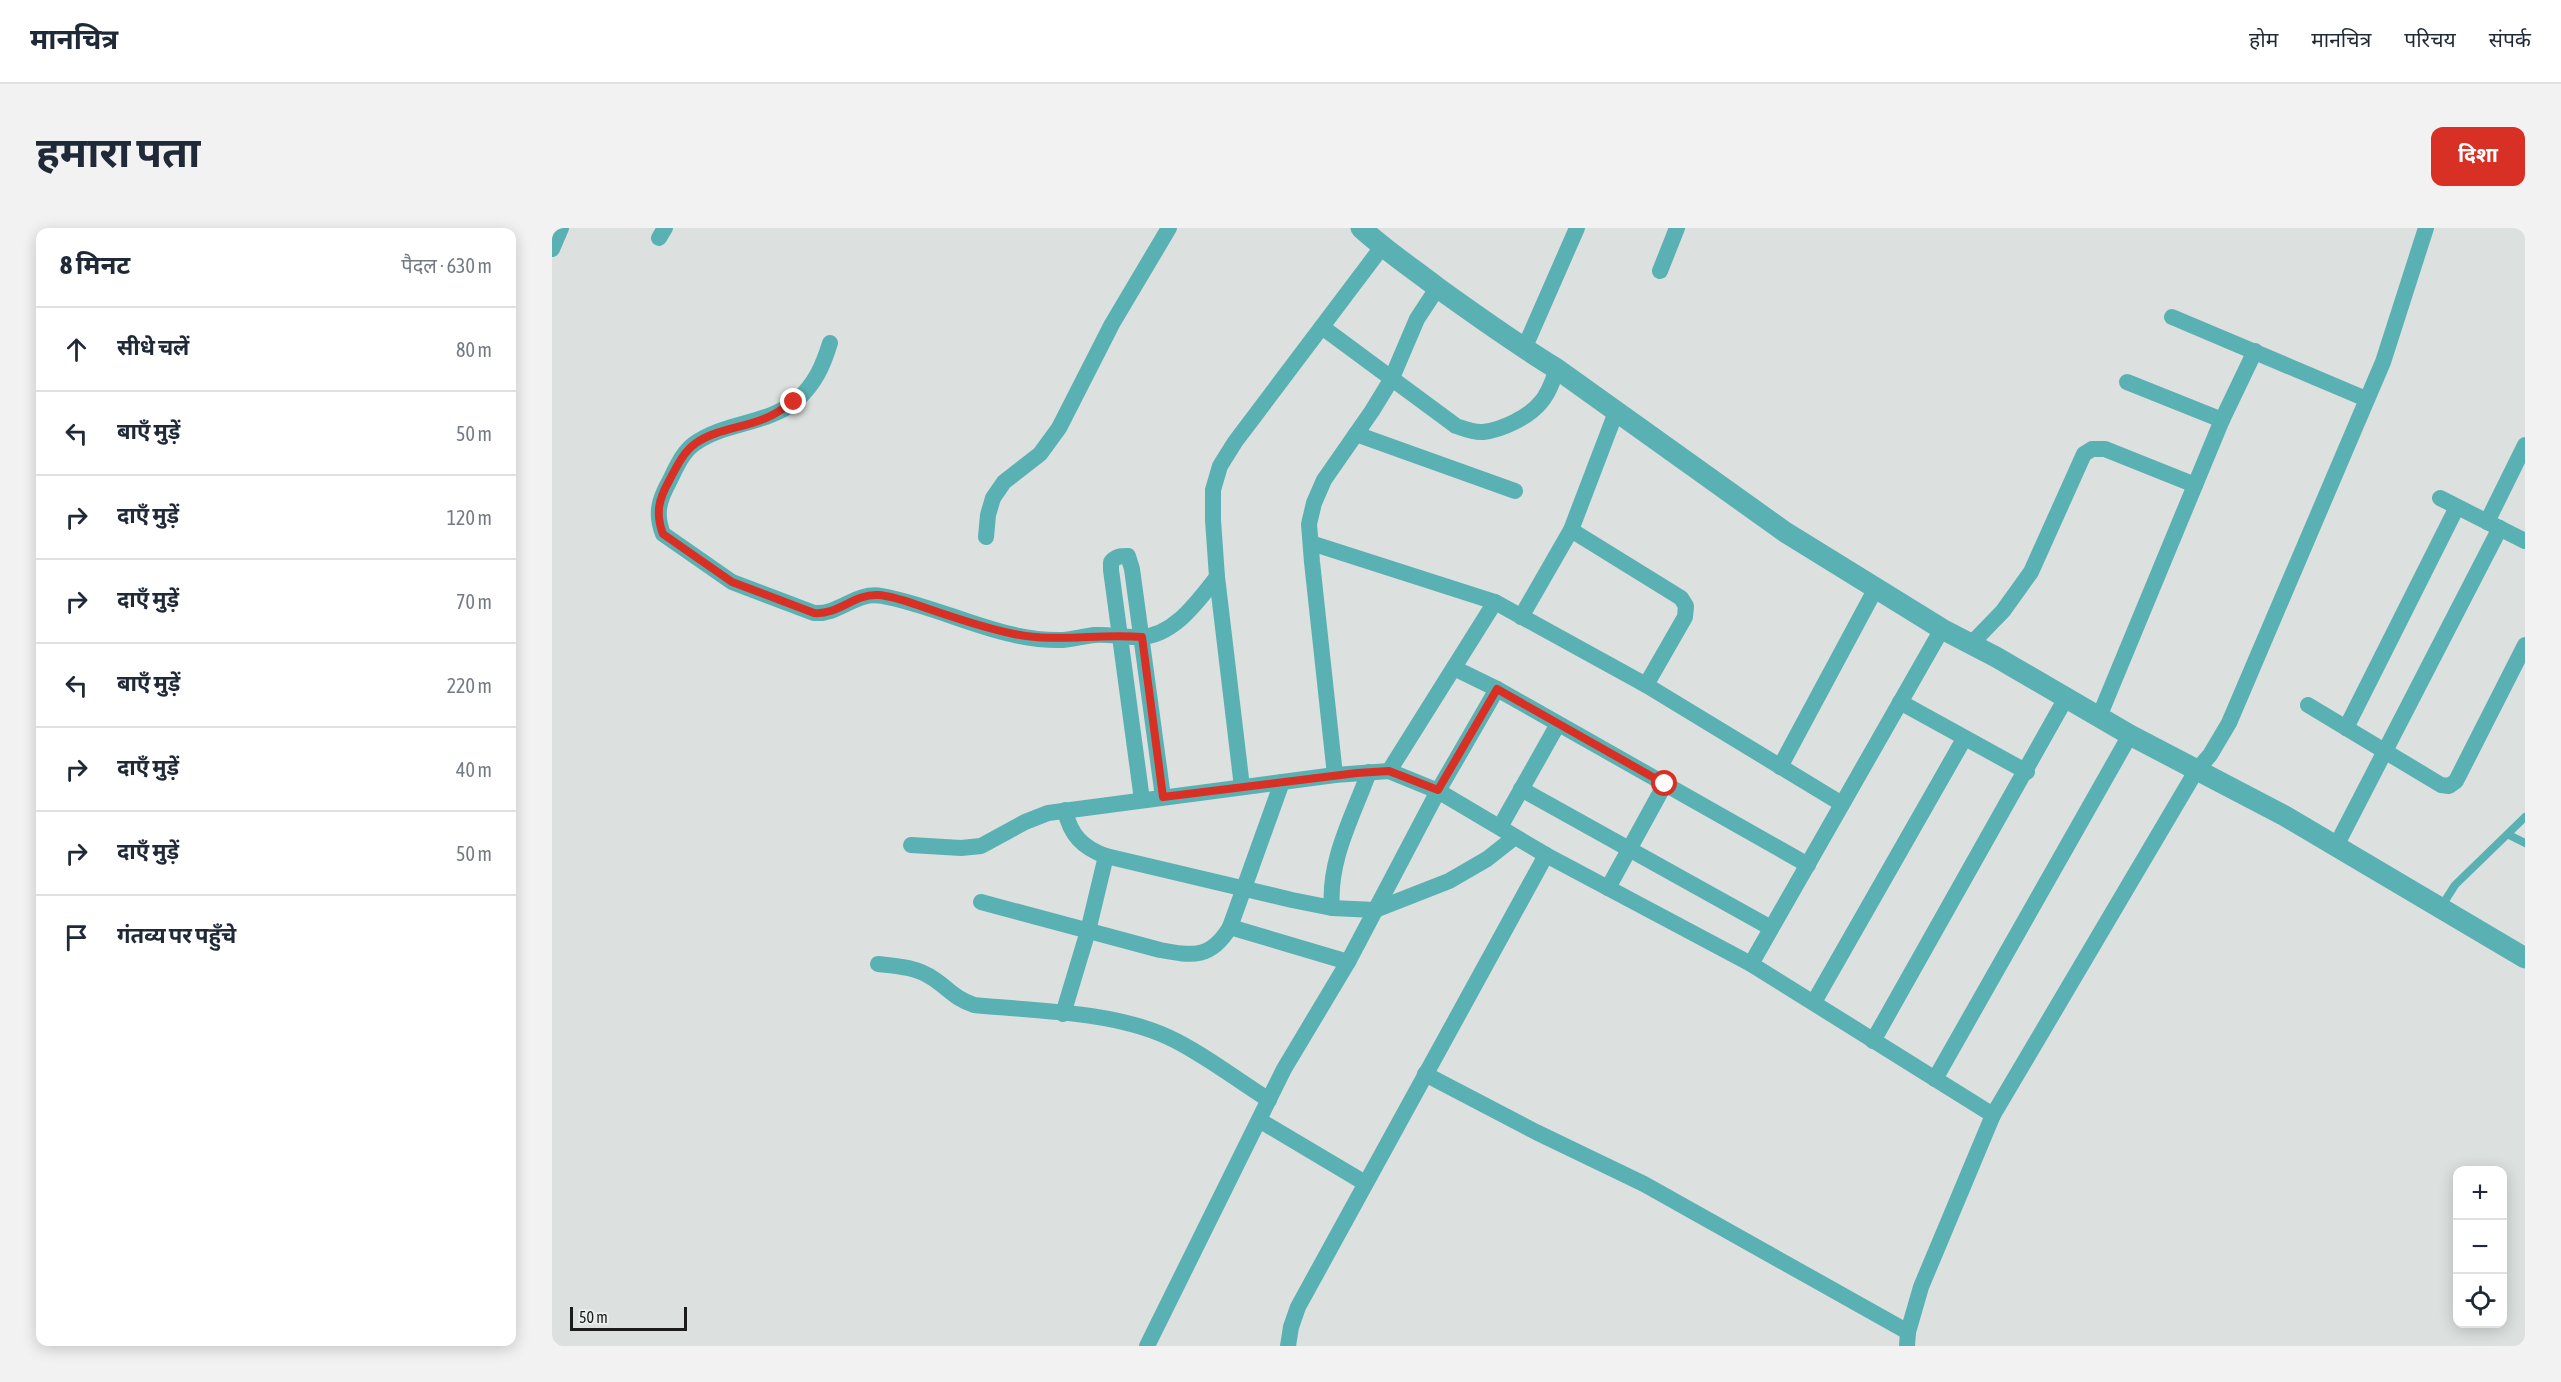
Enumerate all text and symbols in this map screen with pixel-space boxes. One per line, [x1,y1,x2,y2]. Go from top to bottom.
text: मानचित्र [30,23,118,55]
text: होम [2249,27,2278,51]
text: मानचित्र [2311,27,2371,51]
text: परिचय [2404,27,2456,51]
text: संपर्क [2489,27,2531,51]
button: दिशा [2431,127,2525,186]
text: हमारा पता [36,128,200,176]
text: 8 मिनट [60,250,130,280]
text: पैदल · 630 m [401,254,492,277]
icon: ahead [60,333,93,366]
text: सीधे चलें [117,334,189,360]
text: 80 m [456,338,492,361]
route end [780,388,806,414]
icon: left [60,417,93,450]
text: बाएँ मुड़ें [117,418,180,444]
text: 50 m [456,422,492,445]
icon: right [60,501,93,534]
text: दाएँ मुड़ें [117,502,179,528]
text: 120 m [447,506,492,529]
icon: right [60,585,93,618]
text: दाएँ मुड़ें [117,586,179,612]
text: 70 m [456,590,492,613]
icon: left [60,669,93,702]
text: बाएँ मुड़ें [117,670,180,696]
text: 220 m [447,674,492,697]
icon: right [60,753,93,786]
text: दाएँ मुड़ें [117,754,179,780]
text: 40 m [456,758,492,781]
route start [1651,770,1677,796]
icon: right [60,837,93,870]
text: दाएँ मुड़ें [117,838,179,864]
text: 50 m [456,842,492,865]
icon: arrive [60,921,93,954]
text: गंतव्य पर पहुँचे [117,922,236,948]
map controls [2453,1166,2507,1328]
button: + [2453,1166,2507,1220]
button: − [2453,1220,2507,1274]
button: locate [2453,1274,2507,1328]
scale bar [570,1304,687,1332]
text: 50 m [579,1308,608,1326]

